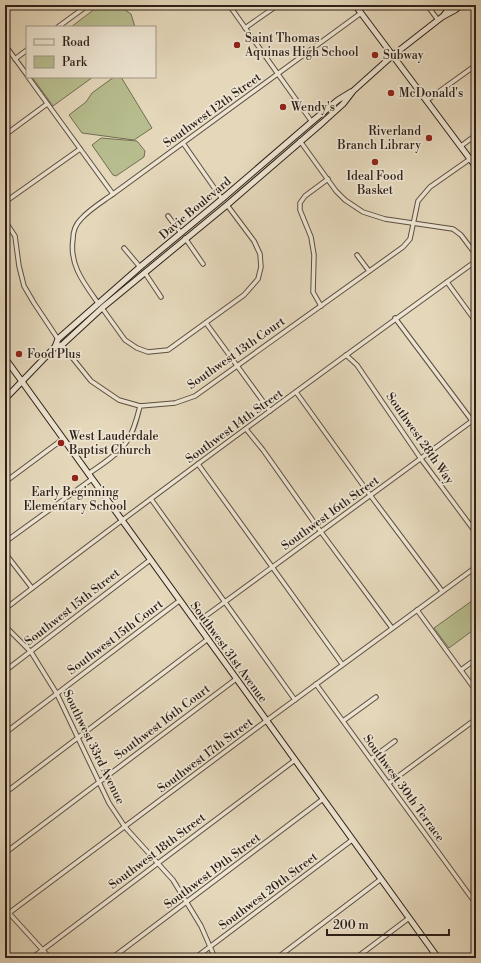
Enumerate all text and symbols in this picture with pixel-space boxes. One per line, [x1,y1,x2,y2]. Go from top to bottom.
legend [26,26,156,78]
place label: Saint Thomas Aquinas High School [244,31,359,60]
text: Road [62,35,90,50]
marker: Saint Thomas Aquinas High School [232,40,242,50]
place label: Subway [383,48,424,63]
marker: Subway [370,50,380,60]
text: Park [62,55,88,70]
street label: Southwest 12th Street [160,69,265,151]
place label: McDonald's [399,86,463,101]
marker: McDonald's [386,88,396,98]
place label: Wendy's [290,100,335,115]
marker: Wendy's [278,102,288,112]
place label: Riverland Branch Library [336,124,421,153]
marker: Riverland Branch Library [424,133,434,143]
marker: Ideal Food Basket [370,157,380,167]
place label: Ideal Food Basket [347,169,404,198]
street label: Davie Boulevard [156,174,234,243]
street label: Southwest 13th Court [185,314,289,393]
place label: Food Plus [27,347,81,362]
marker: Food Plus [14,349,24,359]
street label: Southwest 14th Street [183,386,287,467]
street label: Southwest 28th Way [382,390,457,487]
place label: West Lauderdale Baptist Church [68,429,159,458]
marker: West Lauderdale Baptist Church [56,438,66,448]
marker: Early Beginning Elementary School [70,473,80,483]
street label: Southwest 16th Street [279,473,383,554]
place label: Early Beginning Elementary School [23,485,127,514]
street label: Southwest 15th Street [22,565,123,649]
street label: Southwest 15th Court [65,596,167,678]
street label: Southwest 31st Avenue [187,599,270,706]
street label: Southwest 16th Court [111,681,214,763]
street label: Southwest 33rd Avenue [59,688,128,807]
street label: Southwest 17th Street [155,714,257,796]
street label: Southwest 30th Terrace [360,732,448,845]
street label: Southwest 18th Street [106,810,209,893]
street label: Southwest 19th Street [161,830,264,913]
street label: Southwest 20th Street [216,849,321,933]
scale bar [327,911,449,937]
text: 200 m [333,918,369,933]

